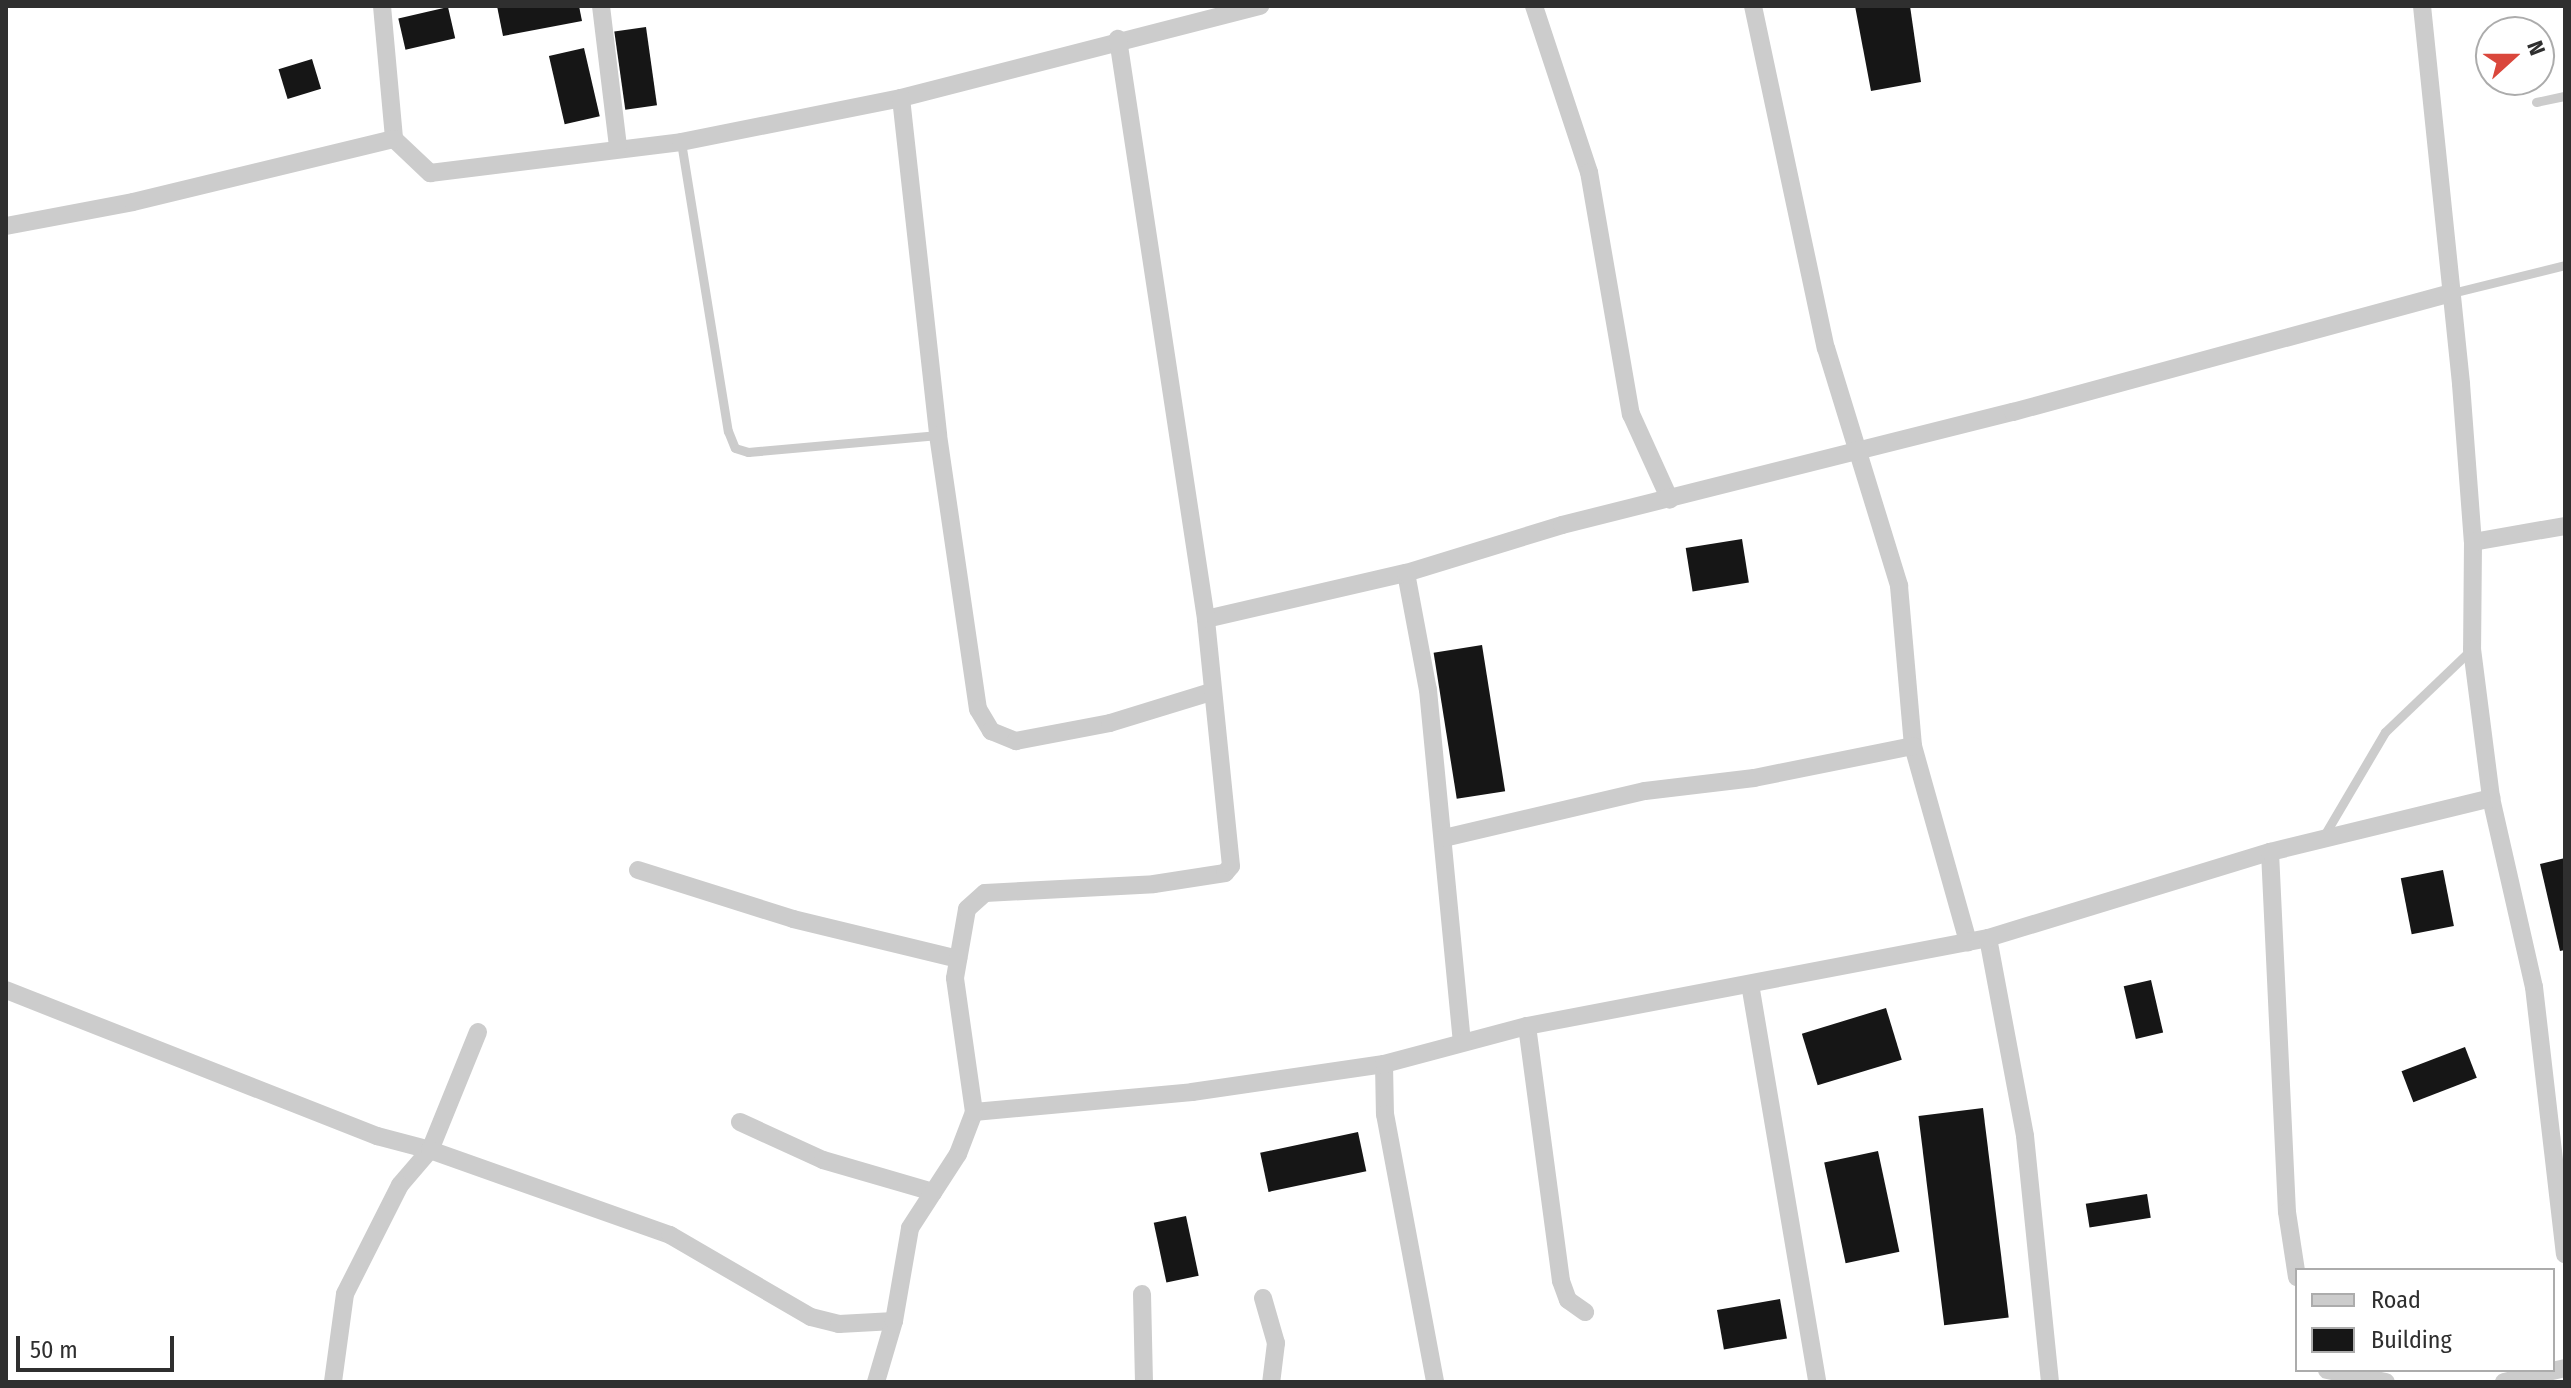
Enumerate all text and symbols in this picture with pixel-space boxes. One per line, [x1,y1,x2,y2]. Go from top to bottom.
north arrow [2475,16,2555,96]
text: N [2521,37,2551,59]
legend [2295,1268,2555,1372]
text: Road [2371,1286,2421,1314]
scale bar [20,1320,178,1370]
text: Building [2371,1326,2452,1354]
text: 50 m [30,1336,78,1364]

